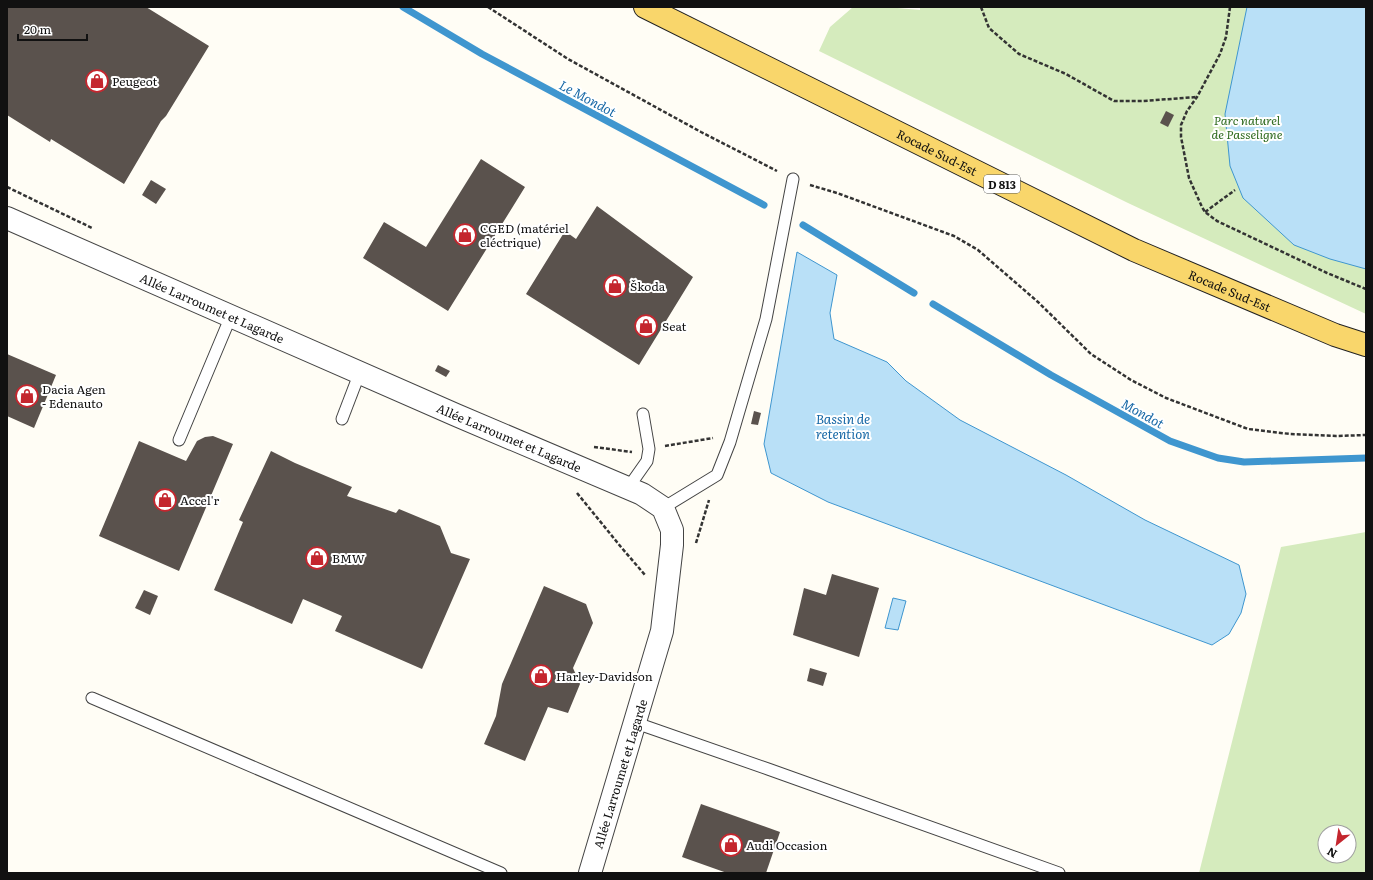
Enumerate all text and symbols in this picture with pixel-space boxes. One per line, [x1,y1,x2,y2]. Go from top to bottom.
scale bar [18,16,87,42]
text: 20 m [24,20,51,38]
shop icon: Peugeot [84,68,110,94]
place label: Peugeot [112,72,158,90]
water label: Le Mondot [556,75,621,121]
park label: Parc naturel de Passeligne [1212,111,1283,143]
street label: Rocade Sud-Est [894,124,980,180]
road number: D 813 [984,175,1020,193]
place label: CGED (matériel eléctrique) [480,219,569,251]
shop icon: CGED (matériel eléctrique) [452,222,478,248]
street label: Rocade Sud-Est [1186,265,1274,316]
street label: Allée Larroumet et Lagarde [137,268,287,348]
shop icon: Škoda [602,273,628,299]
place label: Škoda [630,277,666,295]
shop icon: Seat [633,313,659,339]
place label: Seat [662,317,687,335]
place label: Dacia Agen - Edenauto [42,380,106,412]
shop icon: Dacia Agen - Edenauto [14,383,40,409]
water label: Mondot [1118,394,1168,433]
street label: Allée Larroumet et Lagarde [434,399,584,476]
water label: Bassin de retention [816,409,870,443]
shop icon: Accel'r [152,487,178,513]
place label: Accel'r [180,491,220,509]
shop icon: BMW [304,545,330,571]
place label: BMW [332,549,365,567]
shop icon: Harley-Davidson [528,663,554,689]
place label: Harley-Davidson [556,667,653,685]
street label: Allée Larroumet et Lagarde [589,697,651,851]
north arrow [1317,824,1357,864]
shop icon: Audi Occasion [718,832,744,858]
place label: Audi Occasion [746,836,827,854]
text: N [1324,844,1339,863]

